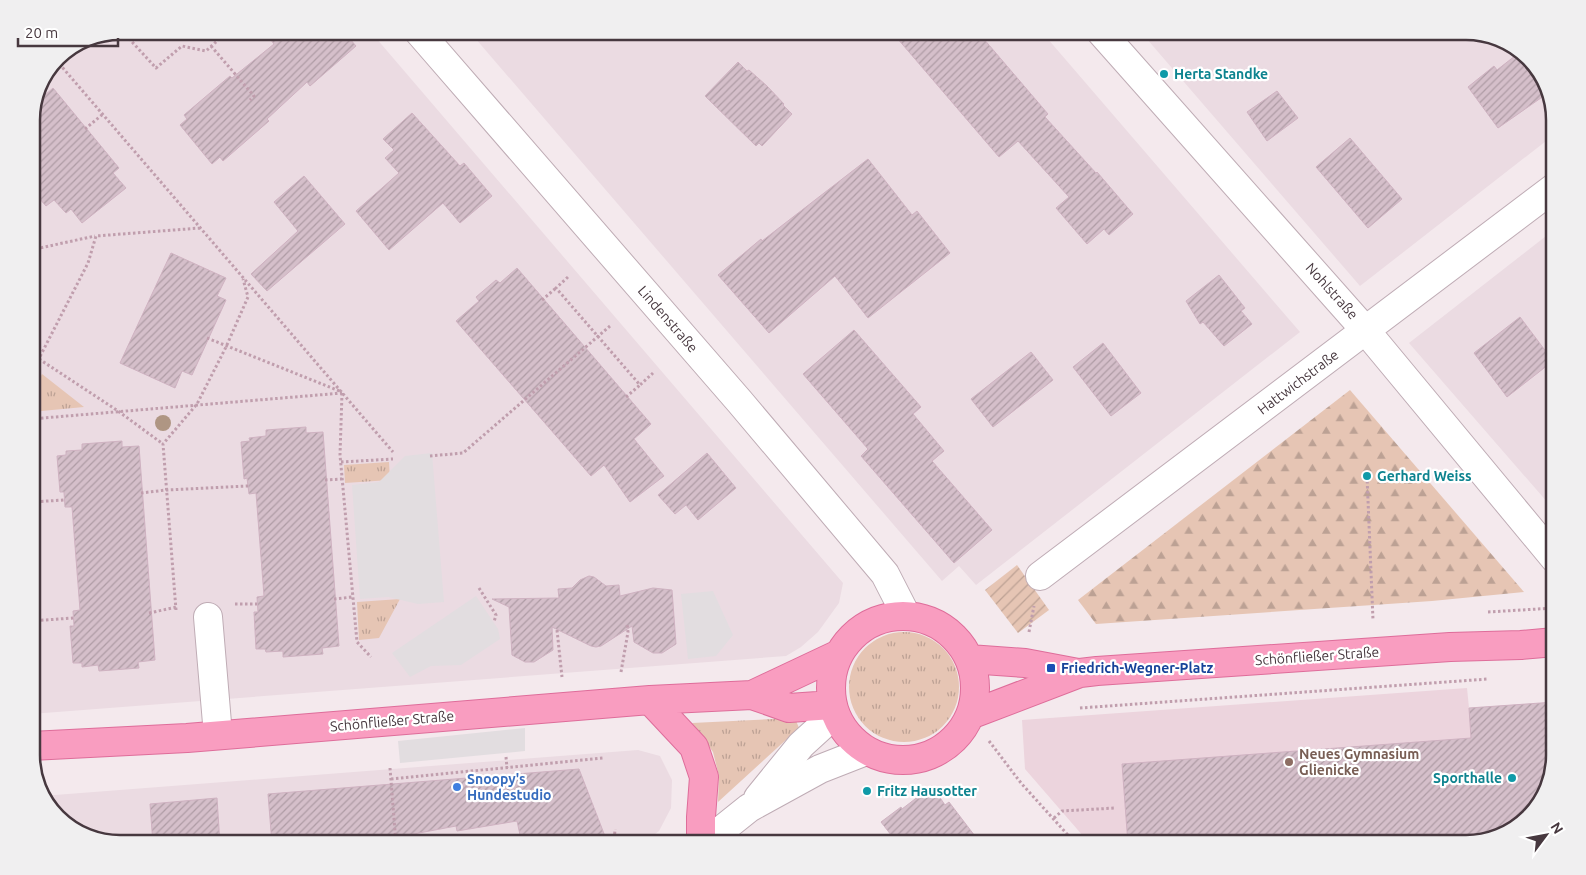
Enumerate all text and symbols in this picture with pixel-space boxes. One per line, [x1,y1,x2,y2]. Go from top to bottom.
scale bar [18,15,118,47]
text: 20 m [25,24,58,41]
place label: Herta Standke [1174,66,1268,82]
marker: Herta Standke [1158,68,1170,80]
street label: Nohlstraße [1303,260,1361,322]
street label: Lindenstraße [635,283,701,355]
street label: Hattwichstraße [1254,346,1342,418]
place label: Gerhard Weiss [1377,468,1472,484]
marker: Gerhard Weiss [1361,470,1373,482]
street label: Schönfließer Straße [1254,644,1380,668]
place label: Friedrich-Wegner-Platz [1061,660,1214,676]
marker: Friedrich-Wegner-Platz [1045,662,1057,674]
street label: Schönfließer Straße [329,708,455,734]
place label: Neues Gymnasium Glienicke [1299,746,1419,778]
marker: Neues Gymnasium Glienicke [1283,756,1295,768]
place label: Sporthalle [1433,770,1502,786]
place label: Snoopy's Hundestudio [467,771,552,803]
marker: Sporthalle [1506,772,1518,784]
marker: Snoopy's Hundestudio [451,781,463,793]
place label: Fritz Hausotter [877,783,977,799]
marker: Fritz Hausotter [861,785,873,797]
north arrow [1521,810,1571,860]
text: N [1547,819,1567,837]

